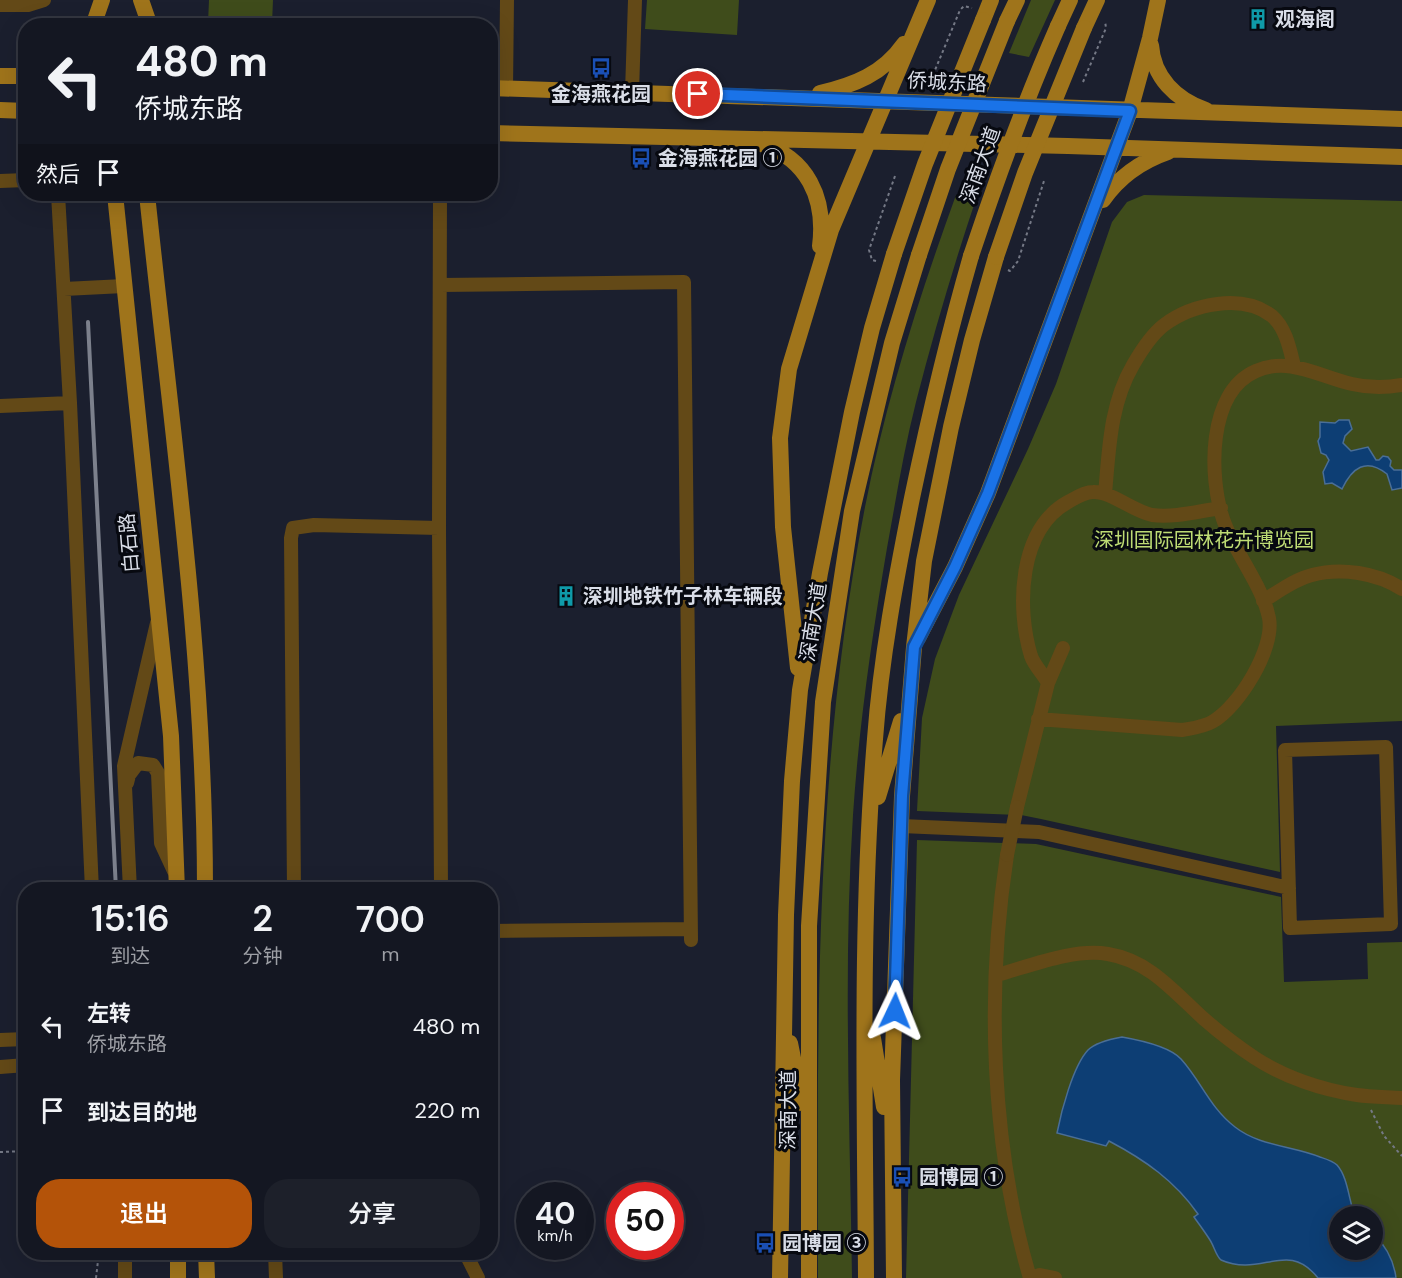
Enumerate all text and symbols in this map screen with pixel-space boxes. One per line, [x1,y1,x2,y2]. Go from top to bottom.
place label: 观海阁 [1275,6,1335,32]
building icon: 观海阁 [1246,7,1270,31]
text: 480 m [135,34,268,89]
icon: left [36,42,114,120]
bus stop icon: 金海燕花园 [589,56,613,80]
street label: 侨城东路 [906,67,988,97]
pin [672,68,723,119]
icon: arrive [681,77,714,110]
place label: 金海燕花园 [551,81,651,107]
text: 侨城东路 [135,91,243,126]
street label: 深南大道 [954,123,1006,207]
place label: 金海燕花园 ① [658,145,783,171]
bus stop icon: 金海燕花园 ① [629,146,653,170]
icon: arrive [92,156,125,189]
text: 然后 [36,160,80,189]
street label: 白石路 [113,512,145,574]
park label: 深圳国际园林花卉博览园 [1094,527,1314,553]
street label: 深南大道 [794,580,832,664]
place label: 深圳地铁竹子林车辆段 [583,583,783,609]
building icon: 深圳地铁竹子林车辆段 [554,584,578,608]
text: 15:16 [91,895,170,942]
text: 2 [252,895,273,942]
text: 700 [356,896,425,943]
text: m [381,941,399,967]
text: 到达 [110,943,150,969]
text: 分钟 [243,943,283,969]
position arrow [863,979,927,1043]
text: 左转 [87,999,131,1028]
icon: left [36,1010,69,1043]
text: 480 m [413,1012,480,1041]
text: 侨城东路 [87,1031,167,1057]
street label: 深南大道 [775,1070,801,1150]
icon: arrive [36,1094,69,1127]
text: 220 m [414,1096,480,1125]
text: 到达目的地 [87,1098,197,1127]
place label: 园博园 ① [919,1164,1004,1190]
bus stop icon: 园博园 ① [890,1165,914,1189]
button: 退出 [36,1179,252,1248]
button: 分享 [264,1179,480,1248]
speed limit sign: 50 [606,1182,684,1260]
text: 40 [535,1194,575,1233]
map controls [1329,1206,1383,1260]
button: layers [1329,1206,1383,1260]
text: km/h [537,1226,573,1246]
place label: 园博园 ③ [782,1230,867,1256]
bus stop icon: 园博园 ③ [753,1231,777,1255]

